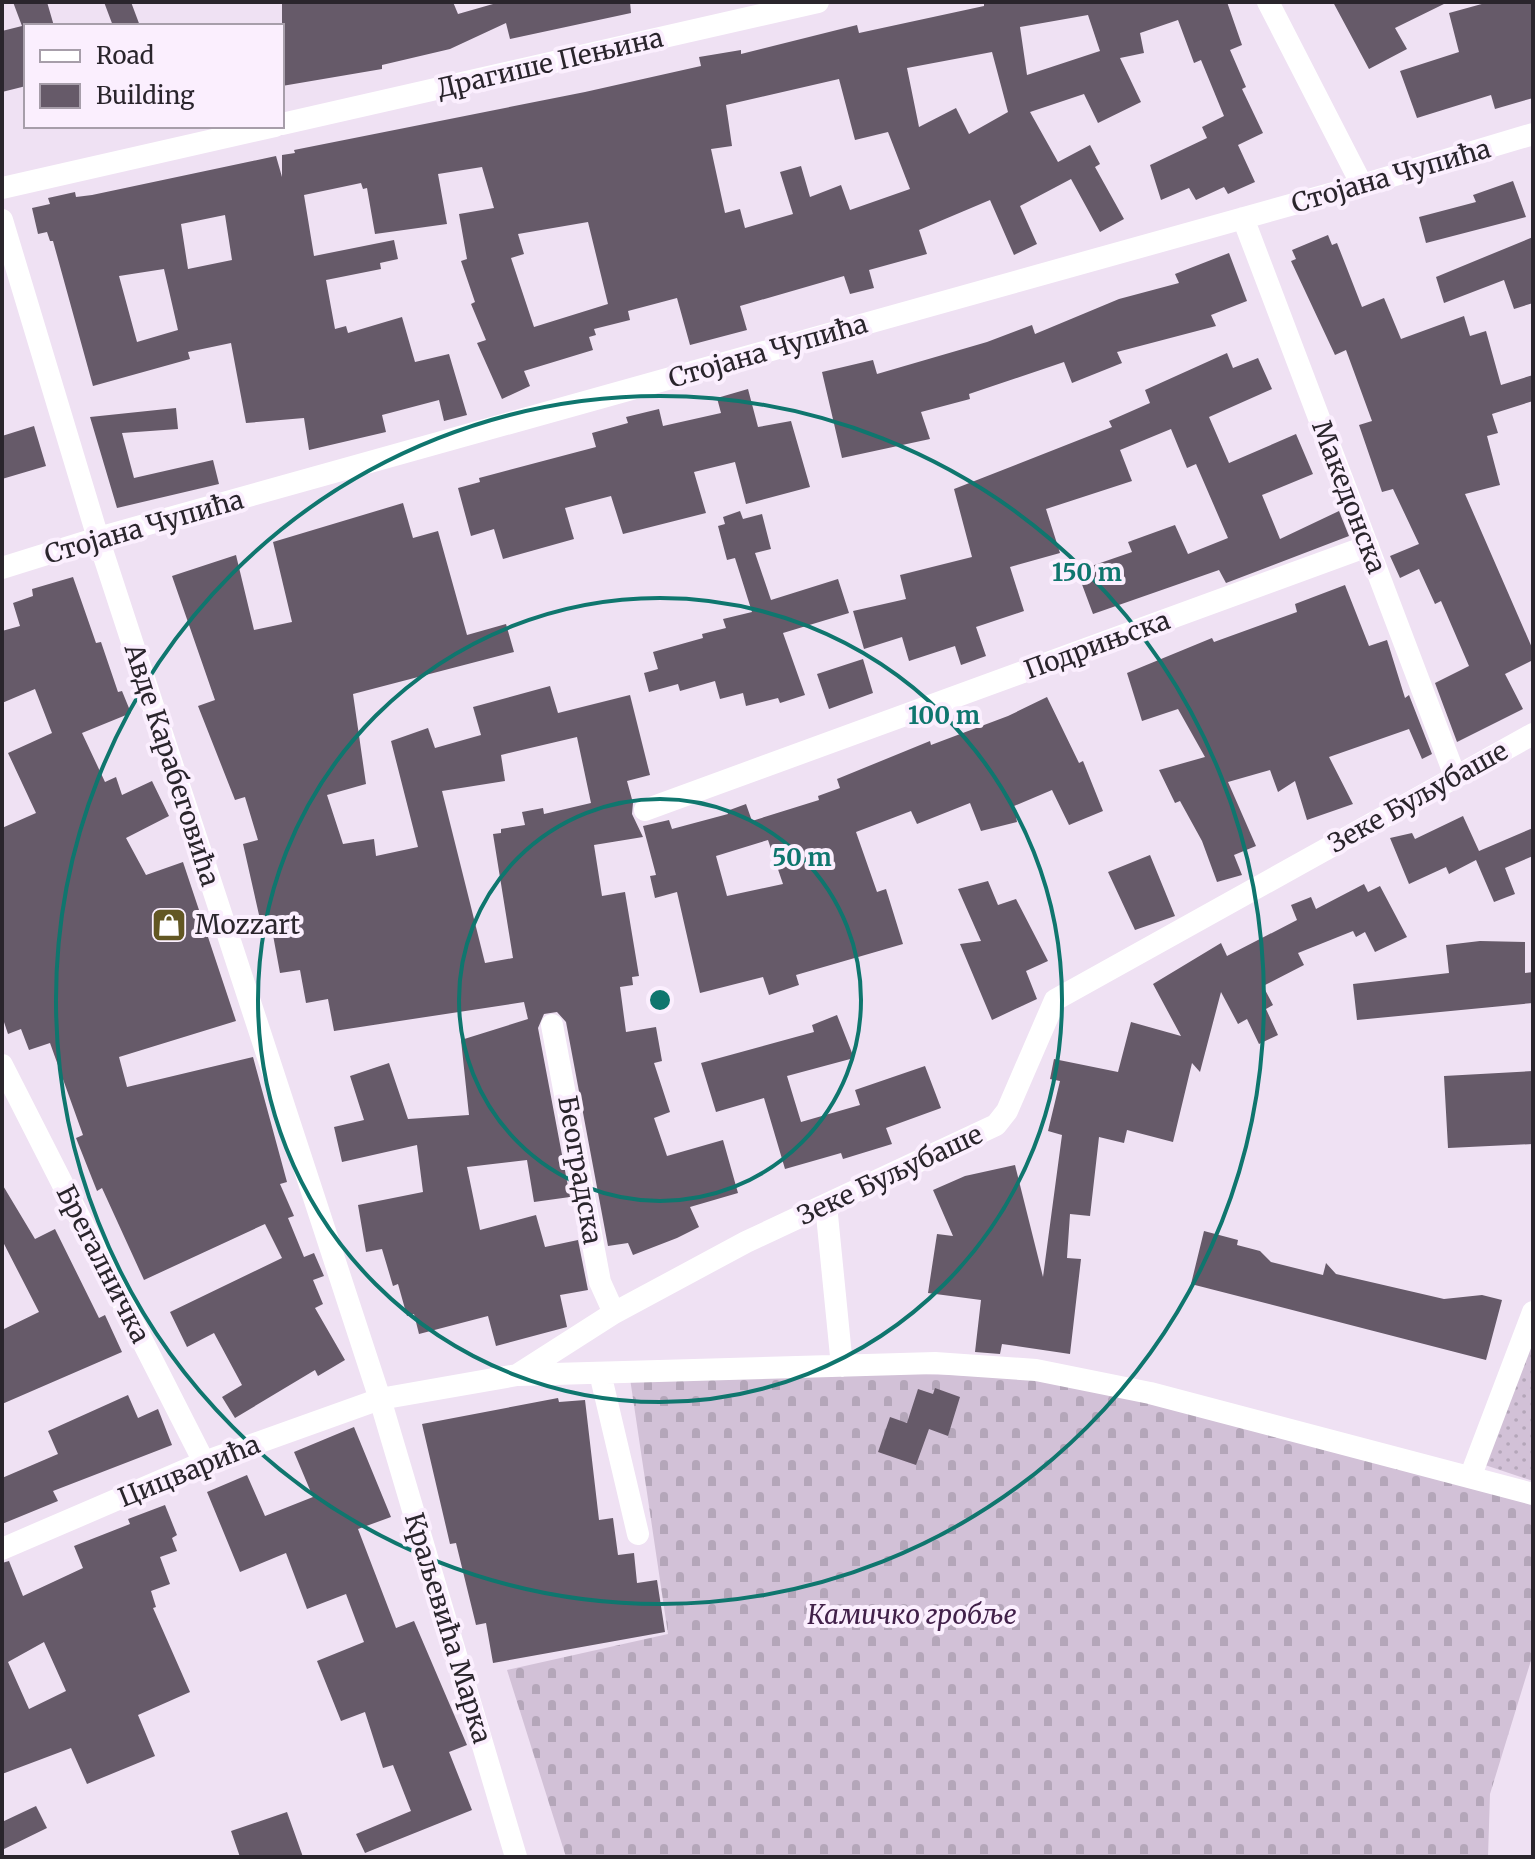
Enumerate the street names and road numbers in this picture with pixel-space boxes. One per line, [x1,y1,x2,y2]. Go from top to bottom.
street label: Драгише Пењина [434,20,666,105]
street label: Стојана Чупића [1288,131,1494,220]
street label: Стојана Чупића [665,306,871,395]
street label: Македонска [1305,416,1394,578]
street label: Стојана Чупића [41,482,247,571]
street label: Подрињска [1020,603,1174,686]
street label: Авде Карабеговића [117,639,227,890]
street label: Зеке Буљубаше [1322,734,1513,860]
street label: Београдска [551,1093,610,1247]
street label: Зеке Буљубаше [792,1117,988,1232]
street label: Брегалничка [49,1179,157,1348]
street label: Цицварића [113,1427,264,1514]
street label: Краљевића Марка [398,1509,499,1747]

